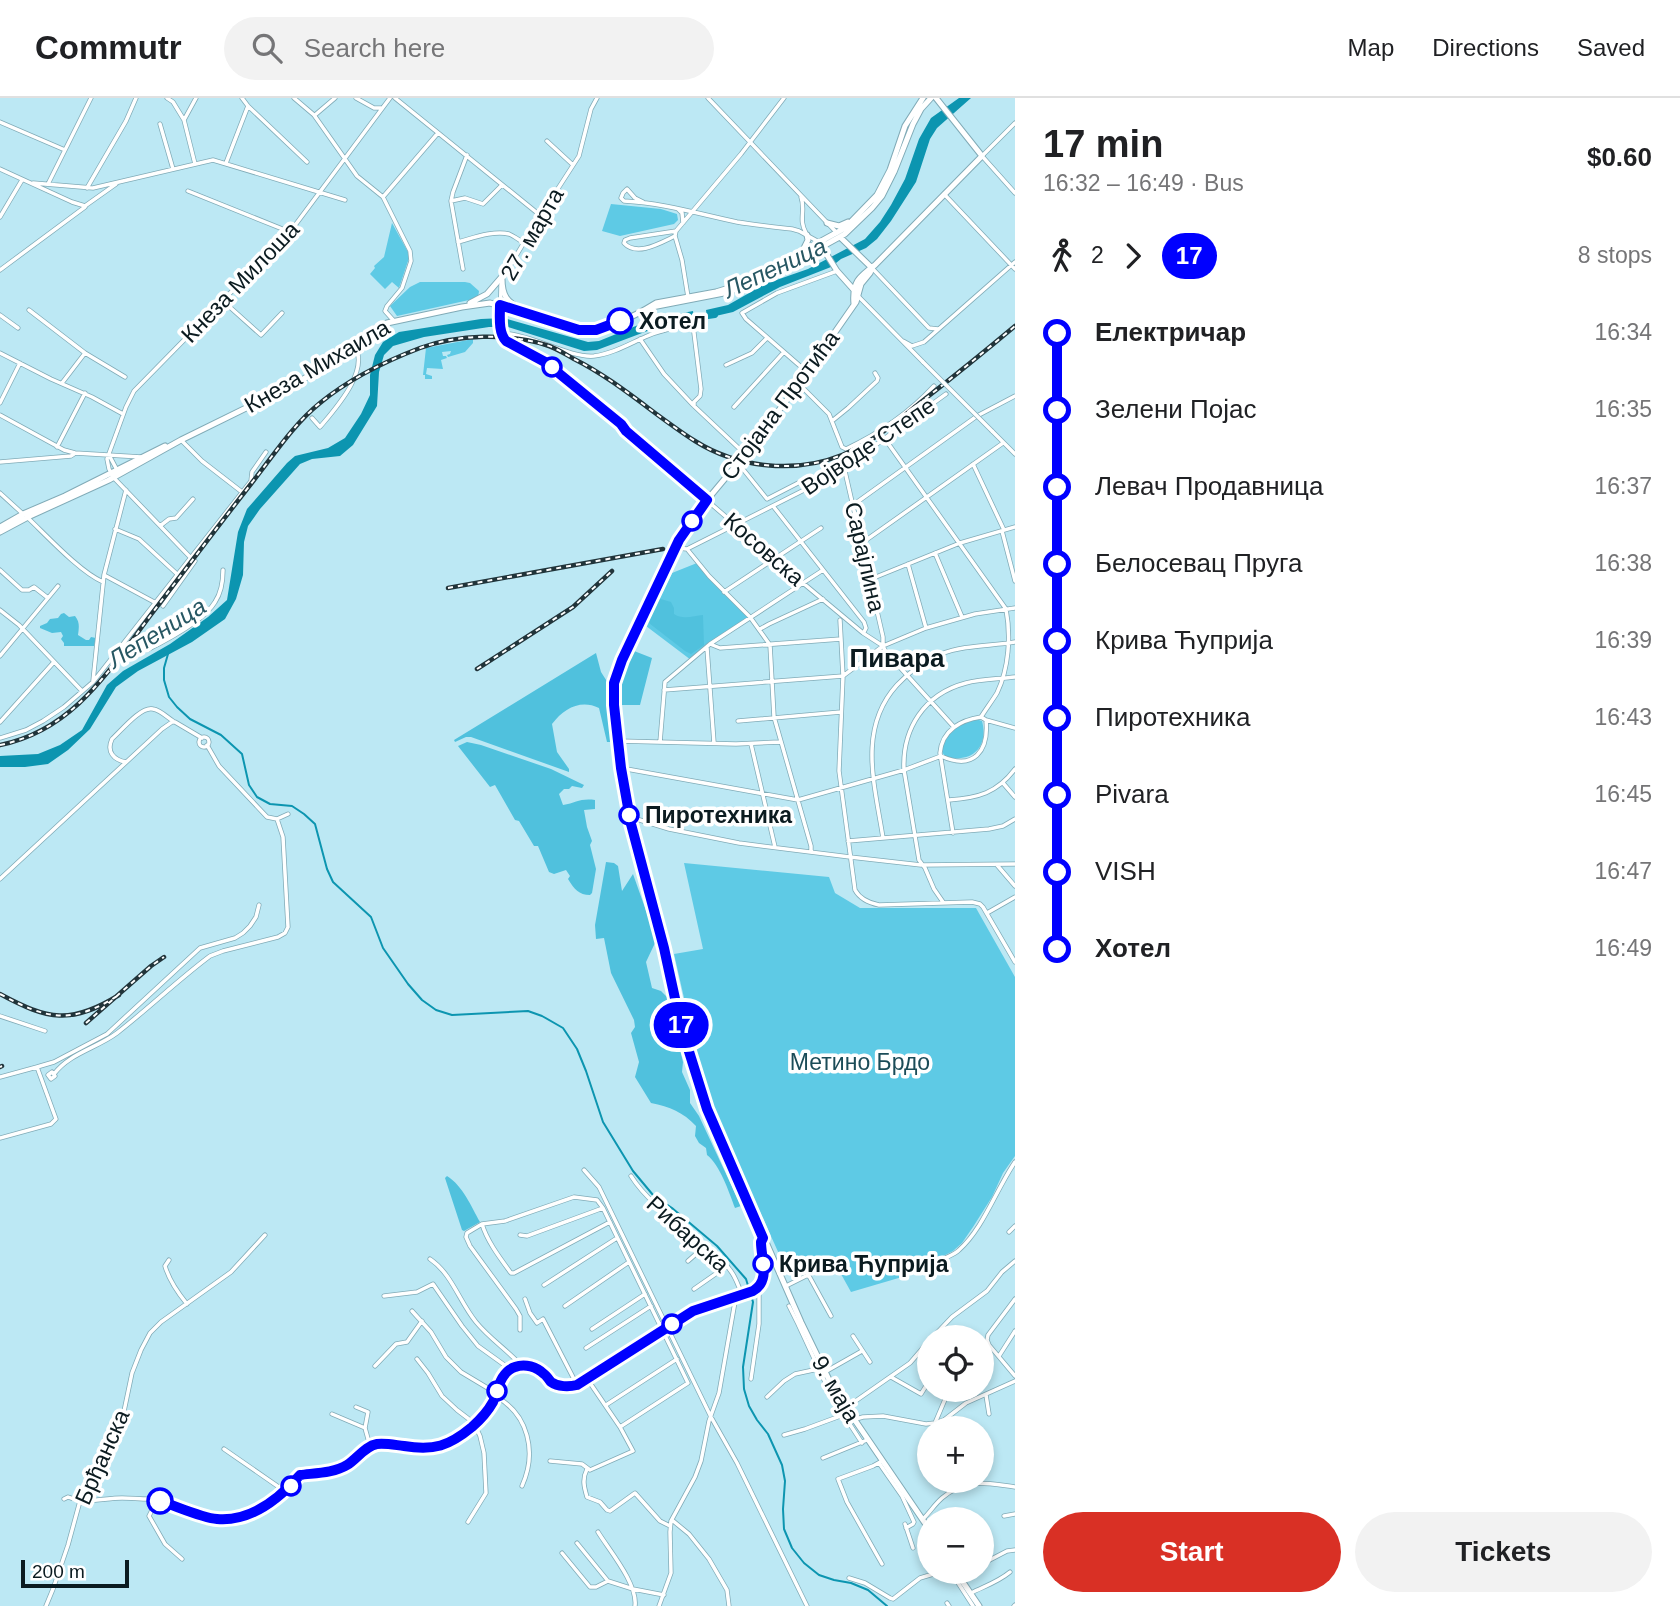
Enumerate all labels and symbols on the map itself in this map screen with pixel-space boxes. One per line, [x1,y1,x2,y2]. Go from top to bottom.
street label: 27. марта [495,183,569,285]
street label: Кнеза Милоша [176,216,304,348]
water label: Лепеница [717,232,830,304]
marker: Хотел [607,308,633,334]
place label: Хотел [639,308,706,334]
street label: Кнеза Михаила [240,314,394,418]
street label: Стојана Протића [715,325,845,485]
unlabelled marker [542,357,562,377]
street label: Војводе Степе [796,392,940,500]
street label: Сарајлина [840,499,890,615]
street label: Косовска [719,507,809,591]
unlabelled marker [682,511,702,531]
water label: Лепеница [101,592,211,674]
district label: Пивара [849,643,945,673]
place label: Пиротехника [645,802,792,828]
marker: Пиротехника [619,805,639,825]
line badge: 17 [650,1002,712,1048]
park label: Метино Брдо [790,1049,930,1075]
street label: Рибарска [642,1190,734,1278]
place label: Крива Ћуприја [779,1251,949,1277]
marker: Крива Ћуприја [753,1254,773,1274]
unlabelled marker [662,1314,682,1334]
street label: 9. маја [807,1351,865,1427]
unlabelled marker [487,1381,507,1401]
street label: Брђанска [70,1405,135,1508]
unlabelled marker [281,1476,301,1496]
unlabelled marker [147,1488,173,1514]
scale bar [21,1557,130,1589]

